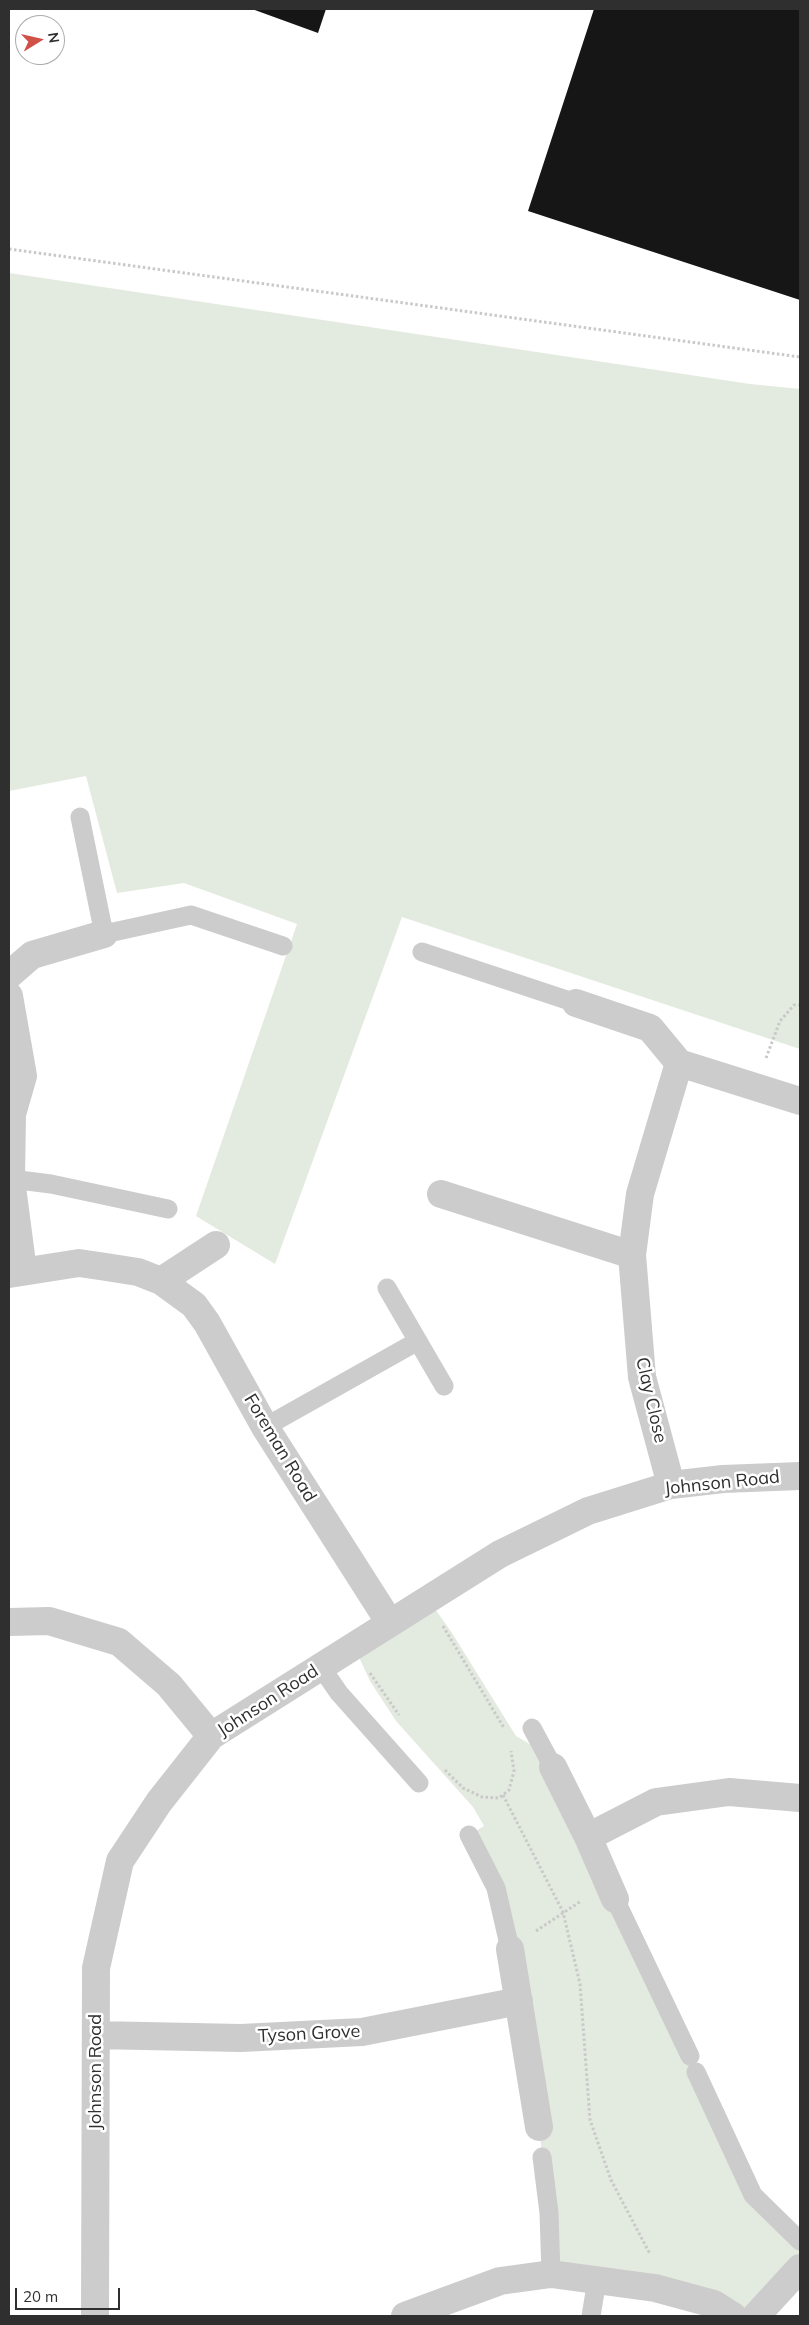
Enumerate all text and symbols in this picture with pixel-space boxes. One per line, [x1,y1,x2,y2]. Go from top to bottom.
north arrow [15,15,65,65]
text: N [44,31,64,44]
street label: Clay Close [631,1355,671,1445]
street label: Foreman Road [239,1390,321,1506]
street label: Johnson Road [663,1466,781,1500]
street label: Johnson Road [214,1660,322,1742]
street label: Johnson Road [85,2014,107,2130]
street label: Tyson Grove [257,2021,361,2047]
scale bar [18,2278,122,2310]
text: 20 m [23,2287,58,2306]

